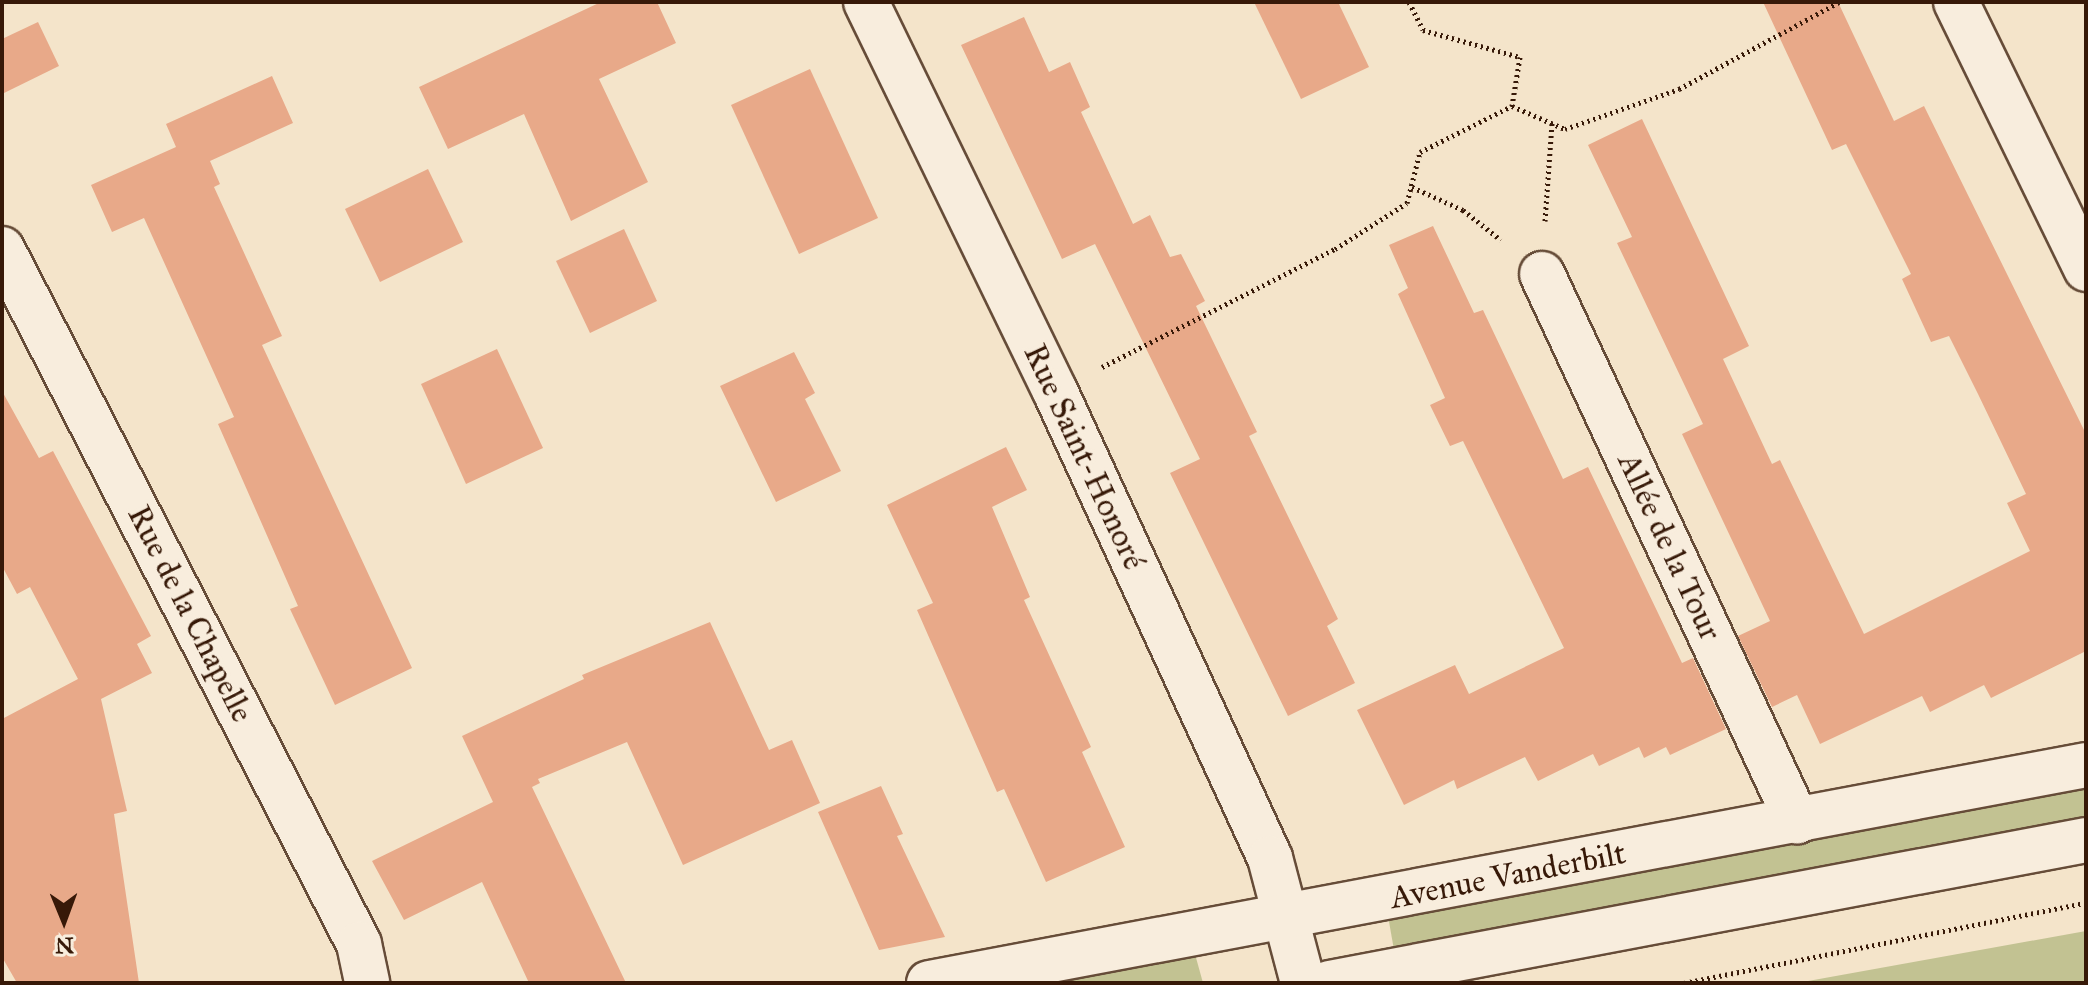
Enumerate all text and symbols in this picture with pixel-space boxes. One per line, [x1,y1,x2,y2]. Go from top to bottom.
street label: Rue Saint-Honoré [1015,338,1153,576]
street label: Allée de la Tour [1609,447,1729,647]
street label: Rue de la Chapelle [119,499,261,729]
street label: Avenue Vanderbilt [1387,834,1629,918]
north arrow [24,881,104,961]
text: N [55,932,74,959]

